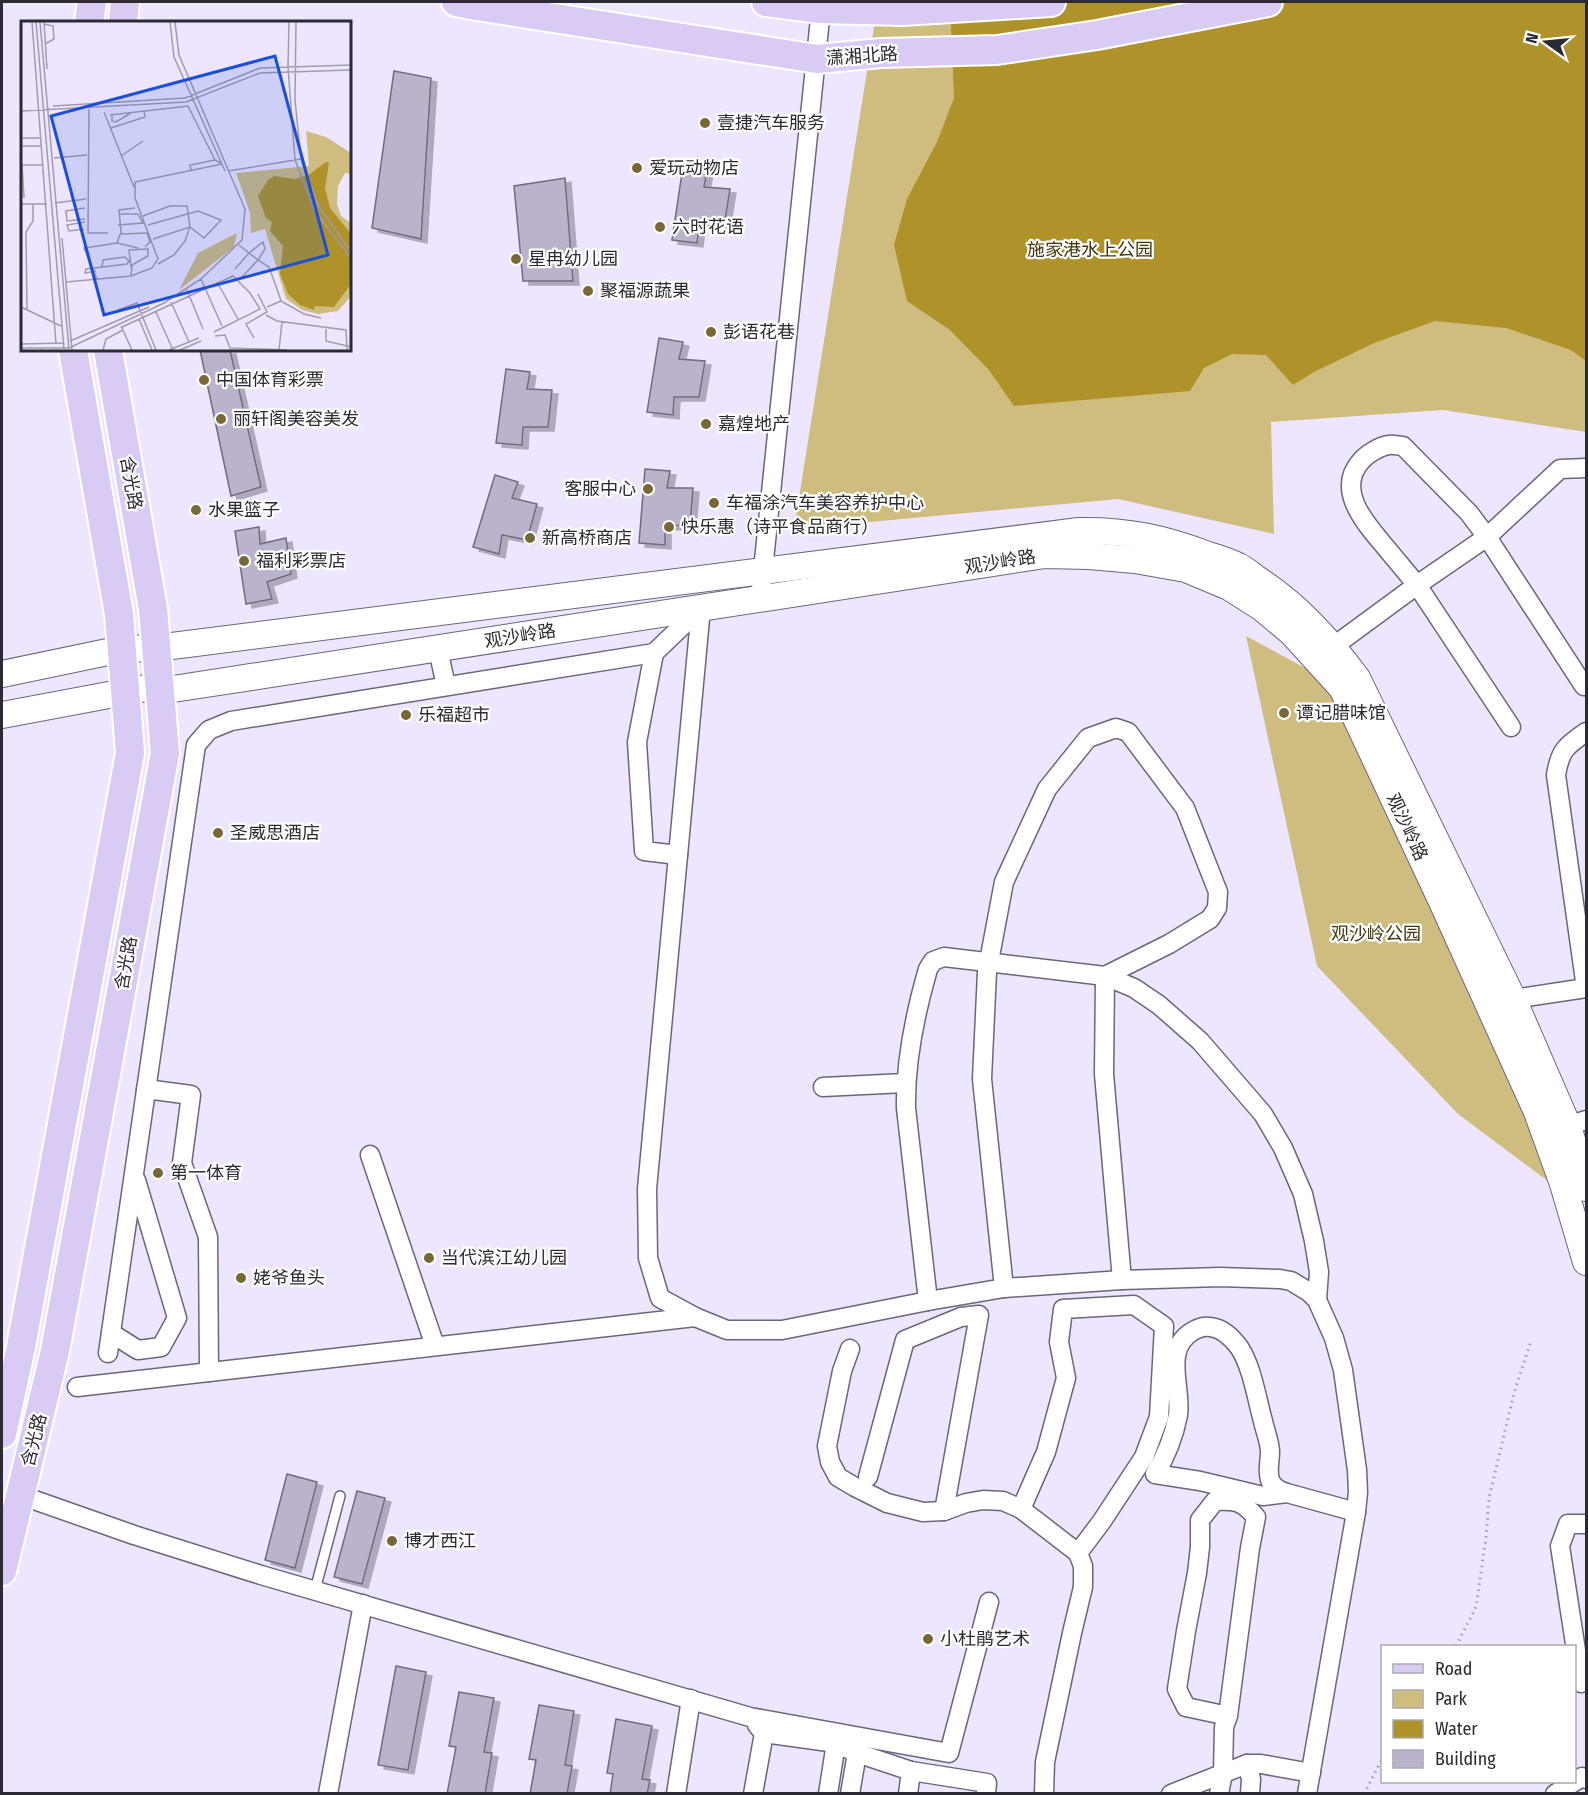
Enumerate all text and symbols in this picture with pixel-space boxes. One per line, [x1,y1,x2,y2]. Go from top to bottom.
north arrow [1516,12,1576,72]
inset map [21,21,351,351]
text: N [1522,31,1542,45]
street label: 潇湘北路 [825,43,899,69]
place label: 壹捷汽车服务 [717,112,825,134]
marker: 壹捷汽车服务 [698,116,712,130]
place label: 爱玩动物店 [649,157,739,179]
marker: 爱玩动物店 [630,161,644,175]
place label: 六时花语 [672,216,744,238]
marker: 六时花语 [653,220,667,234]
park label: 施家港水上公园 [1027,239,1153,261]
place label: 星冉幼儿园 [528,248,618,270]
marker: 星冉幼儿园 [509,252,523,266]
place label: 聚福源蔬果 [600,280,690,302]
marker: 聚福源蔬果 [581,284,595,298]
place label: 彭语花巷 [723,321,795,343]
marker: 彭语花巷 [704,325,718,339]
place label: 中国体育彩票 [216,369,324,391]
marker: 中国体育彩票 [197,373,211,387]
place label: 丽轩阁美容美发 [233,408,359,430]
marker: 丽轩阁美容美发 [214,412,228,426]
place label: 嘉煌地产 [718,413,790,435]
marker: 嘉煌地产 [699,417,713,431]
street label: 含光路 [115,455,147,511]
place label: 客服中心 [564,478,636,500]
marker: 客服中心 [641,482,655,496]
place label: 车福涂汽车美容养护中心 [726,492,924,514]
marker: 车福涂汽车美容养护中心 [707,496,721,510]
place label: 水果篮子 [208,499,280,521]
marker: 水果篮子 [189,503,203,517]
place label: 快乐惠（诗平食品商行） [681,516,879,538]
marker: 快乐惠（诗平食品商行） [662,520,676,534]
place label: 新高桥商店 [542,527,632,549]
marker: 新高桥商店 [523,531,537,545]
street label: 观沙岭路 [963,546,1037,578]
place label: 福利彩票店 [256,550,346,572]
marker: 福利彩票店 [237,554,251,568]
street label: 观沙岭路 [483,620,557,652]
place label: 谭记腊味馆 [1296,702,1386,724]
place label: 乐福超市 [418,704,490,726]
marker: 谭记腊味馆 [1277,706,1291,720]
marker: 乐福超市 [399,708,413,722]
street label: 观沙岭路 [1382,790,1432,864]
place label: 圣威思酒店 [230,822,320,844]
marker: 圣威思酒店 [211,826,225,840]
park label: 观沙岭公园 [1331,923,1421,945]
street label: 含光路 [110,935,142,991]
place label: 第一体育 [170,1162,242,1184]
marker: 第一体育 [151,1166,165,1180]
place label: 当代滨江幼儿园 [441,1247,567,1269]
marker: 当代滨江幼儿园 [422,1251,436,1265]
place label: 姥爷鱼头 [253,1267,325,1289]
marker: 姥爷鱼头 [234,1271,248,1285]
street label: 含光路 [17,1411,51,1469]
place label: 博才西江 [404,1530,476,1552]
marker: 博才西江 [385,1534,399,1548]
place label: 小杜鹃艺术 [940,1628,1030,1650]
marker: 小杜鹃艺术 [921,1632,935,1646]
legend [1381,1645,1576,1783]
text: Road [1435,1658,1472,1680]
text: Park [1435,1688,1468,1710]
text: Water [1435,1718,1478,1740]
text: Building [1435,1748,1496,1770]

